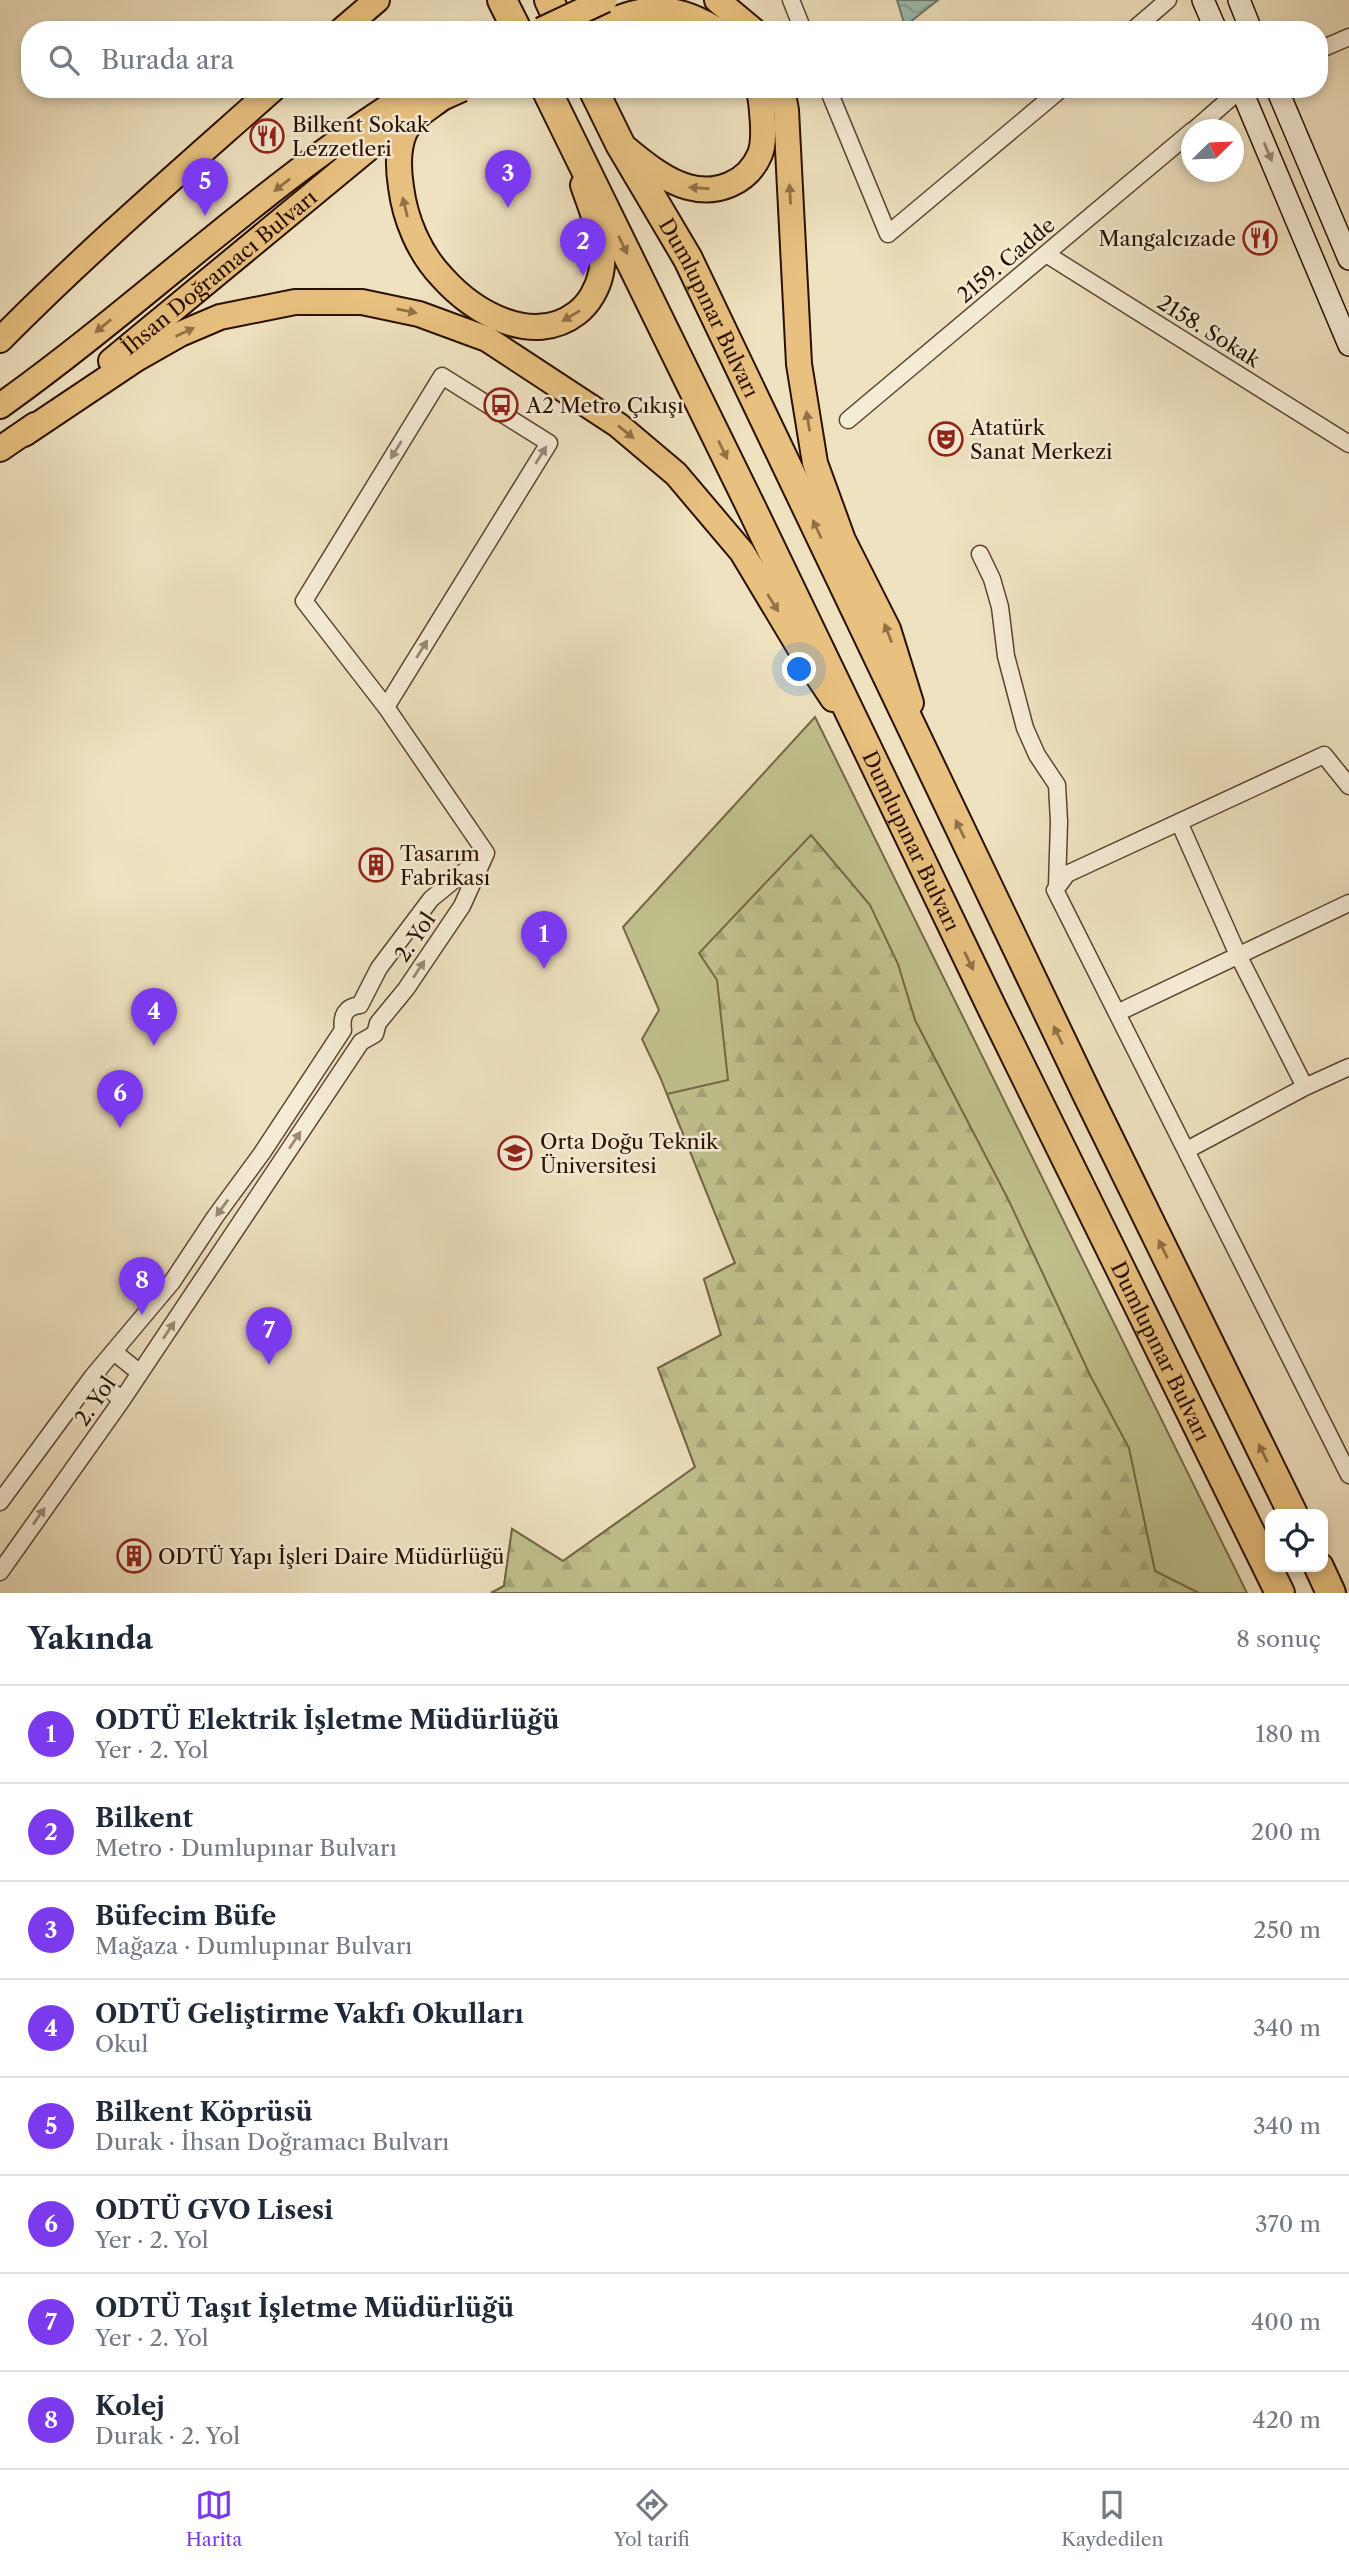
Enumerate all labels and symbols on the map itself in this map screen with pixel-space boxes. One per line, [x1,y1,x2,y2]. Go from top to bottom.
place label: Bilkent Sokak Lezzetleri [292,112,430,161]
restaurant icon: Bilkent Sokak Lezzetleri [248,117,286,155]
north arrow [1181,119,1244,182]
one-way arrow [1262,142,1273,163]
pin: 3 [485,150,531,208]
pin: 5 [182,158,228,216]
one-way arrow [273,178,291,193]
one-way arrow [688,182,710,193]
one-way arrow [784,183,795,205]
street label: İhsan Doğramacı Bulvarı [116,184,321,360]
one-way arrow [399,196,410,218]
street label: 2159. Cadde [952,212,1060,308]
street label: Dumlupınar Bulvarı [654,214,765,401]
pin: 2 [560,218,606,276]
restaurant icon: Mangalcızade [1241,219,1279,257]
place label: Mangalcızade [1099,226,1236,251]
one-way arrow [618,235,629,255]
street label: 2158. Sokak [1153,290,1266,373]
one-way arrow [396,306,418,317]
one-way arrow [562,310,581,322]
one-way arrow [94,318,111,333]
one-way arrow [175,326,195,338]
bus stop icon: A2 Metro Çıkışı [482,386,520,424]
place label: A2 Metro Çıkışı [525,393,683,418]
one-way arrow [802,410,813,432]
place label: Atatürk Sanat Merkezi [969,415,1112,464]
theatre icon: Atatürk Sanat Merkezi [927,420,965,458]
one-way arrow [616,424,634,439]
one-way arrow [718,440,729,460]
one-way arrow [390,441,403,460]
one-way arrow [535,446,548,465]
one-way arrow [811,519,823,539]
one-way arrow [767,593,780,613]
one-way arrow [882,622,893,643]
one-way arrow [415,639,428,658]
your location [782,652,816,686]
street label: Dumlupınar Bulvarı [858,747,966,935]
one-way arrow [954,819,966,839]
place label: Tasarım Fabrikası [400,841,490,890]
building icon: Tasarım Fabrikası [357,846,395,884]
street label: 2. Yol [390,908,440,966]
pin: 1 [521,911,567,969]
one-way arrow [963,951,974,971]
one-way arrow [412,959,425,978]
pin: 4 [131,988,177,1046]
one-way arrow [1053,1025,1064,1045]
pin: 6 [97,1070,143,1128]
place label: Orta Doğu Teknik Üniversitesi [540,1129,719,1178]
one-way arrow [288,1131,301,1150]
school or university icon: Orta Doğu Teknik Üniversitesi [496,1134,534,1172]
one-way arrow [215,1199,229,1217]
one-way arrow [1157,1239,1168,1259]
pin: 8 [119,1257,165,1315]
street label: Dumlupınar Bulvarı [1106,1257,1216,1445]
pin: 7 [246,1307,292,1365]
one-way arrow [162,1320,175,1339]
street label: 2. Yol [69,1372,121,1430]
one-way arrow [1257,1443,1269,1463]
one-way arrow [32,1507,46,1525]
building icon: ODTÜ Yapı İşleri Daire Müdürlüğü [115,1537,153,1575]
place label: ODTÜ Yapı İşleri Daire Müdürlüğü [158,1544,504,1569]

